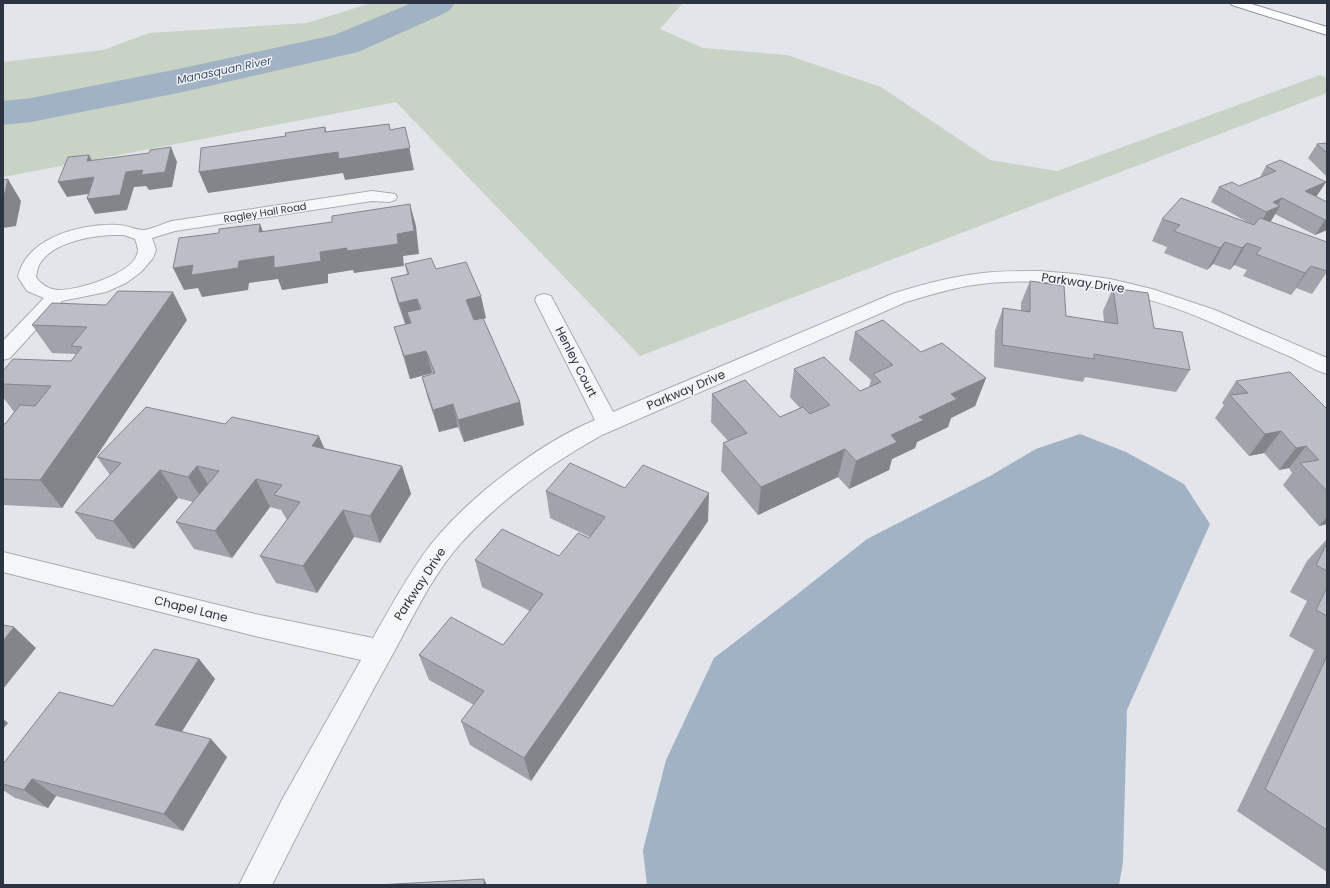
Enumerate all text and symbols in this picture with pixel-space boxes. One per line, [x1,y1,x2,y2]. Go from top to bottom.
water label: Manasquan River [175,52,273,88]
street label: Ragley Hall Road [222,199,308,226]
street label: Parkway Drive [1040,268,1126,297]
street label: Henley Court [551,323,602,400]
street label: Parkway Drive [644,365,728,414]
street label: Parkway Drive [390,544,450,623]
street label: Chapel Lane [153,591,230,626]

